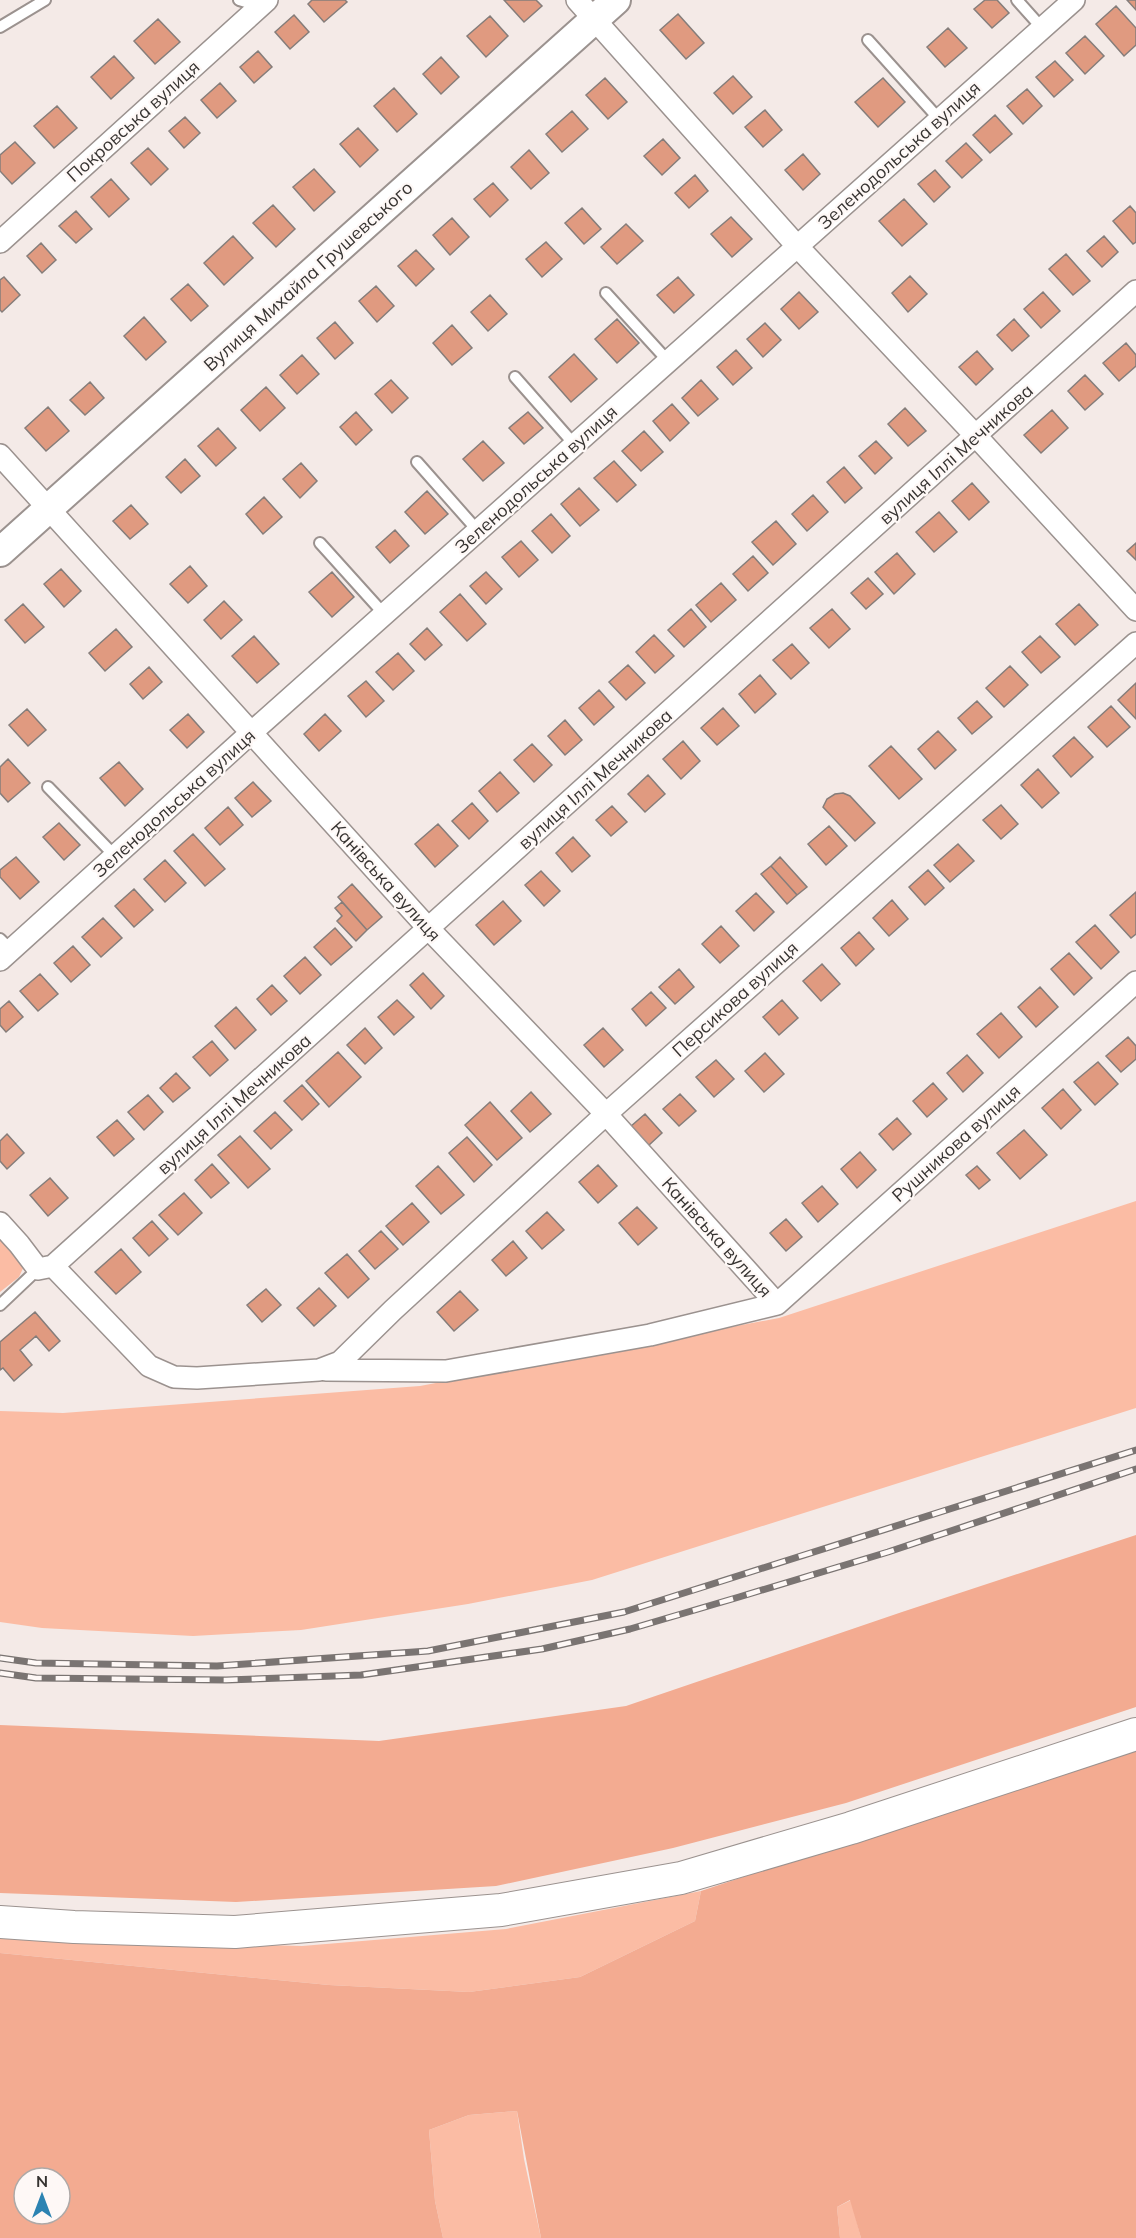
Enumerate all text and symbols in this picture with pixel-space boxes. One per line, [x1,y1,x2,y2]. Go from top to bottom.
street label: Покровська вулиця [62,55,204,187]
street label: Зеленодольська вулиця [813,76,985,234]
street label: Вулиця Михайла Грушевського [199,176,417,376]
street label: вулиця Іллі Мечникова [874,379,1038,529]
street label: Зеленодольська вулиця [450,400,622,558]
street label: вулиця Іллі Мечникова [513,704,677,854]
street label: Зеленодольська вулиця [88,724,260,882]
street label: Канівська вулиця [326,816,446,946]
street label: Персикова вулиця [667,936,803,1062]
street label: вулиця Іллі Мечникова [152,1029,316,1179]
street label: Рушникова вулиця [887,1079,1025,1207]
street label: Канівська вулиця [657,1172,777,1302]
north arrow [12,2166,72,2226]
text: N [36,2171,48,2191]

